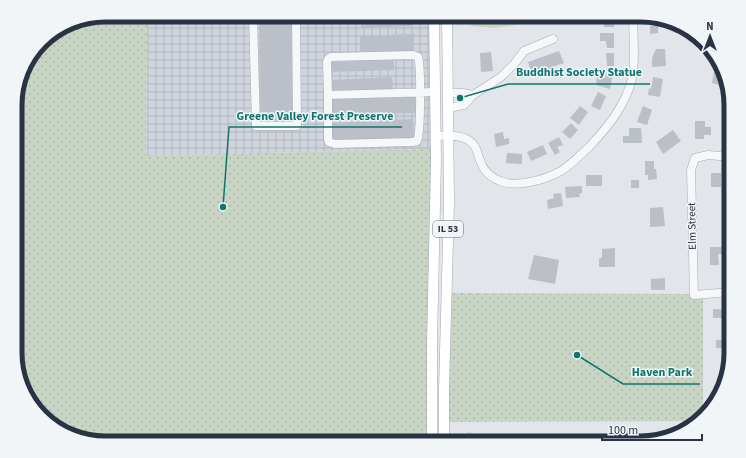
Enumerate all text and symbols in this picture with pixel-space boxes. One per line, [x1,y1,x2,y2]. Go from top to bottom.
north arrow [690,16,730,56]
text: N [706,19,714,34]
callout: Buddhist Society Statue [508,60,650,84]
text: Buddhist Society Statue [516,64,642,81]
callout: Greene Valley Forest Preserve [229,103,402,127]
text: Greene Valley Forest Preserve [237,108,393,125]
street label: Elm Street [684,202,700,250]
road number: IL 53 [433,221,463,237]
callout: Haven Park [623,360,700,384]
text: Haven Park [632,364,693,381]
scale bar [602,416,702,442]
text: 100 m [608,422,638,439]

